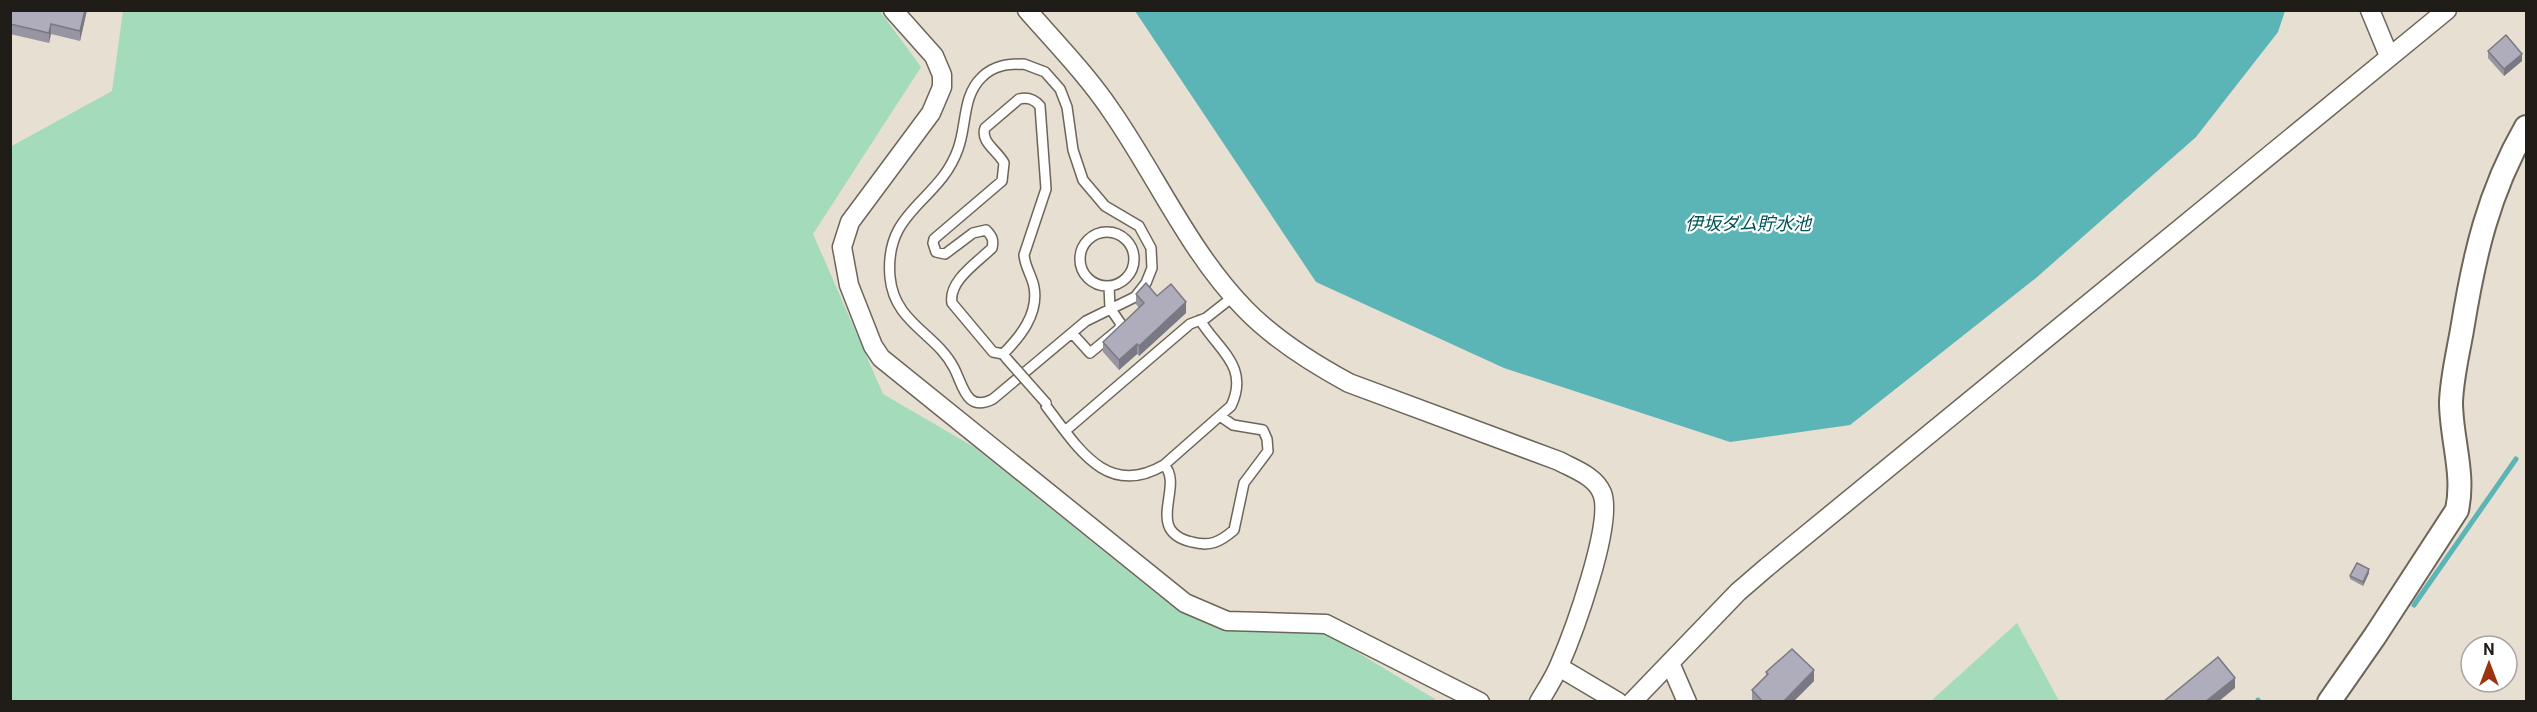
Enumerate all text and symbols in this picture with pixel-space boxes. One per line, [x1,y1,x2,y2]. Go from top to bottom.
water label: 伊坂ダム貯水池 [1685,213,1813,234]
north arrow [2459,634,2519,694]
text: N [2483,640,2495,659]

